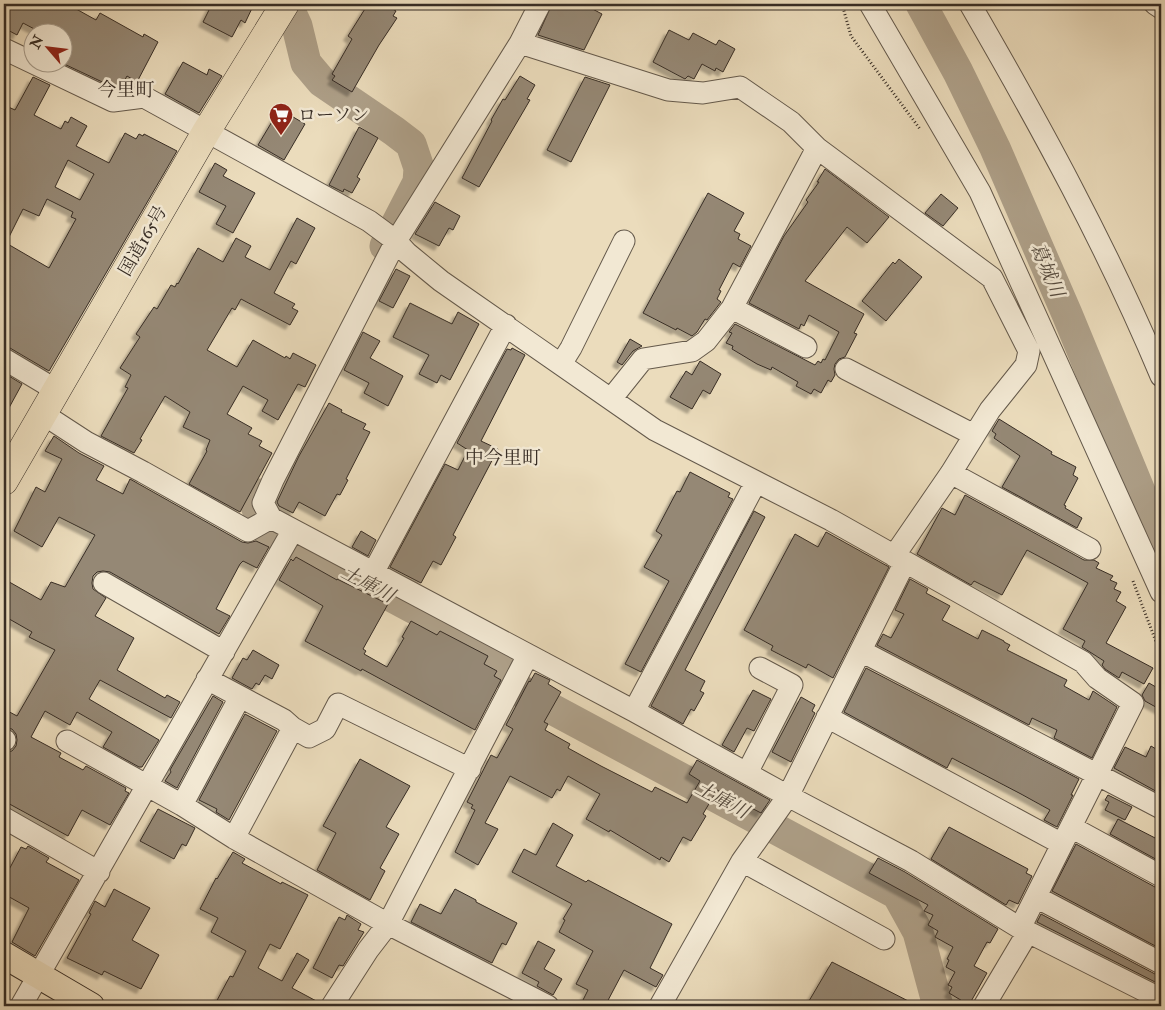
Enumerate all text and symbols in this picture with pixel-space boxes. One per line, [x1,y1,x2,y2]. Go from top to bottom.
north arrow [22,22,72,72]
text: N [26,32,48,53]
district label: 今里町 [97,78,155,102]
supermarket icon: ローソン [268,102,294,136]
place label: ローソン [298,104,369,127]
street label: 国道165号 [114,202,172,280]
water label: 葛城川 [1025,239,1070,303]
district label: 中今里町 [465,446,541,470]
water label: 土庫川 [337,560,401,609]
water label: 土庫川 [691,776,755,825]

